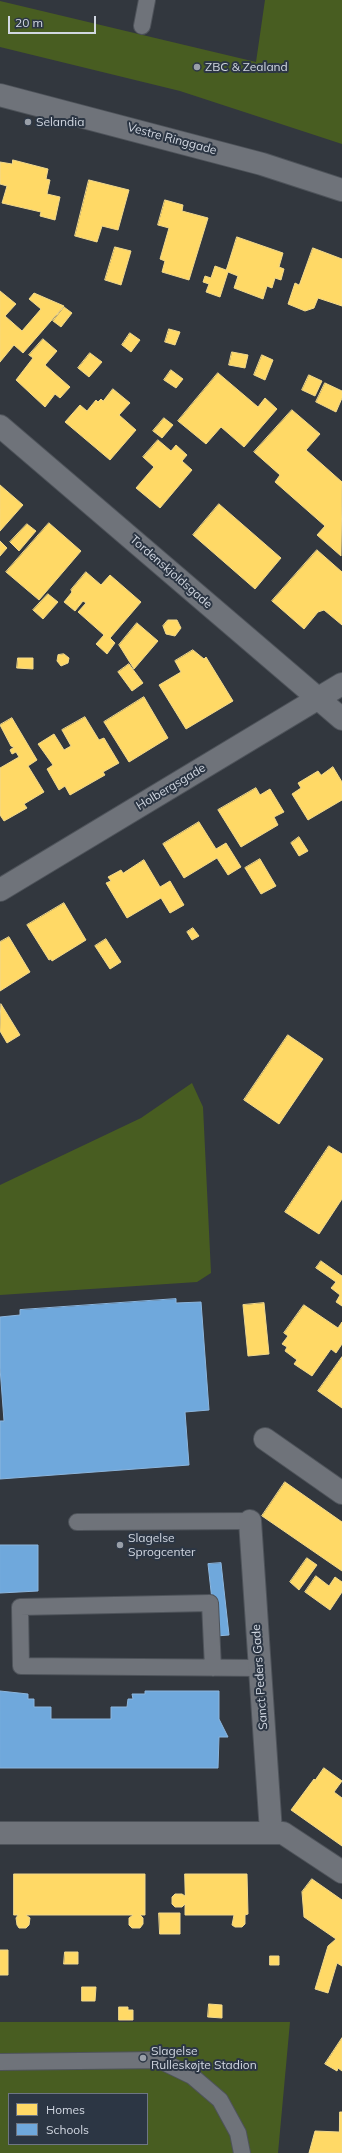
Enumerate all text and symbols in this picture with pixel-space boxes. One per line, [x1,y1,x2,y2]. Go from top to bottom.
scale bar [10,8,98,34]
text: 20 m [15,15,43,30]
place label: ZBC & Zealand [205,60,288,74]
marker: ZBC & Zealand [192,62,202,72]
place label: Selandia [36,115,84,129]
marker: Selandia [23,117,33,127]
street label: Vestre Ringgade [126,120,218,158]
street label: Tordenskjoldsgade [127,532,215,612]
street label: Holbergsgade [134,761,208,813]
place label: Slagelse Sprogcenter [128,1531,195,1559]
marker: Slagelse Sprogcenter [115,1540,125,1550]
street label: Sanct Peders Gade [249,1624,271,1730]
place label: Slagelse Rulleskøjte Stadion [151,2044,257,2072]
marker: Slagelse Rulleskøjte Stadion [138,2053,148,2063]
legend [8,2093,148,2145]
text: Homes [46,2102,85,2117]
text: Schools [46,2122,89,2137]

